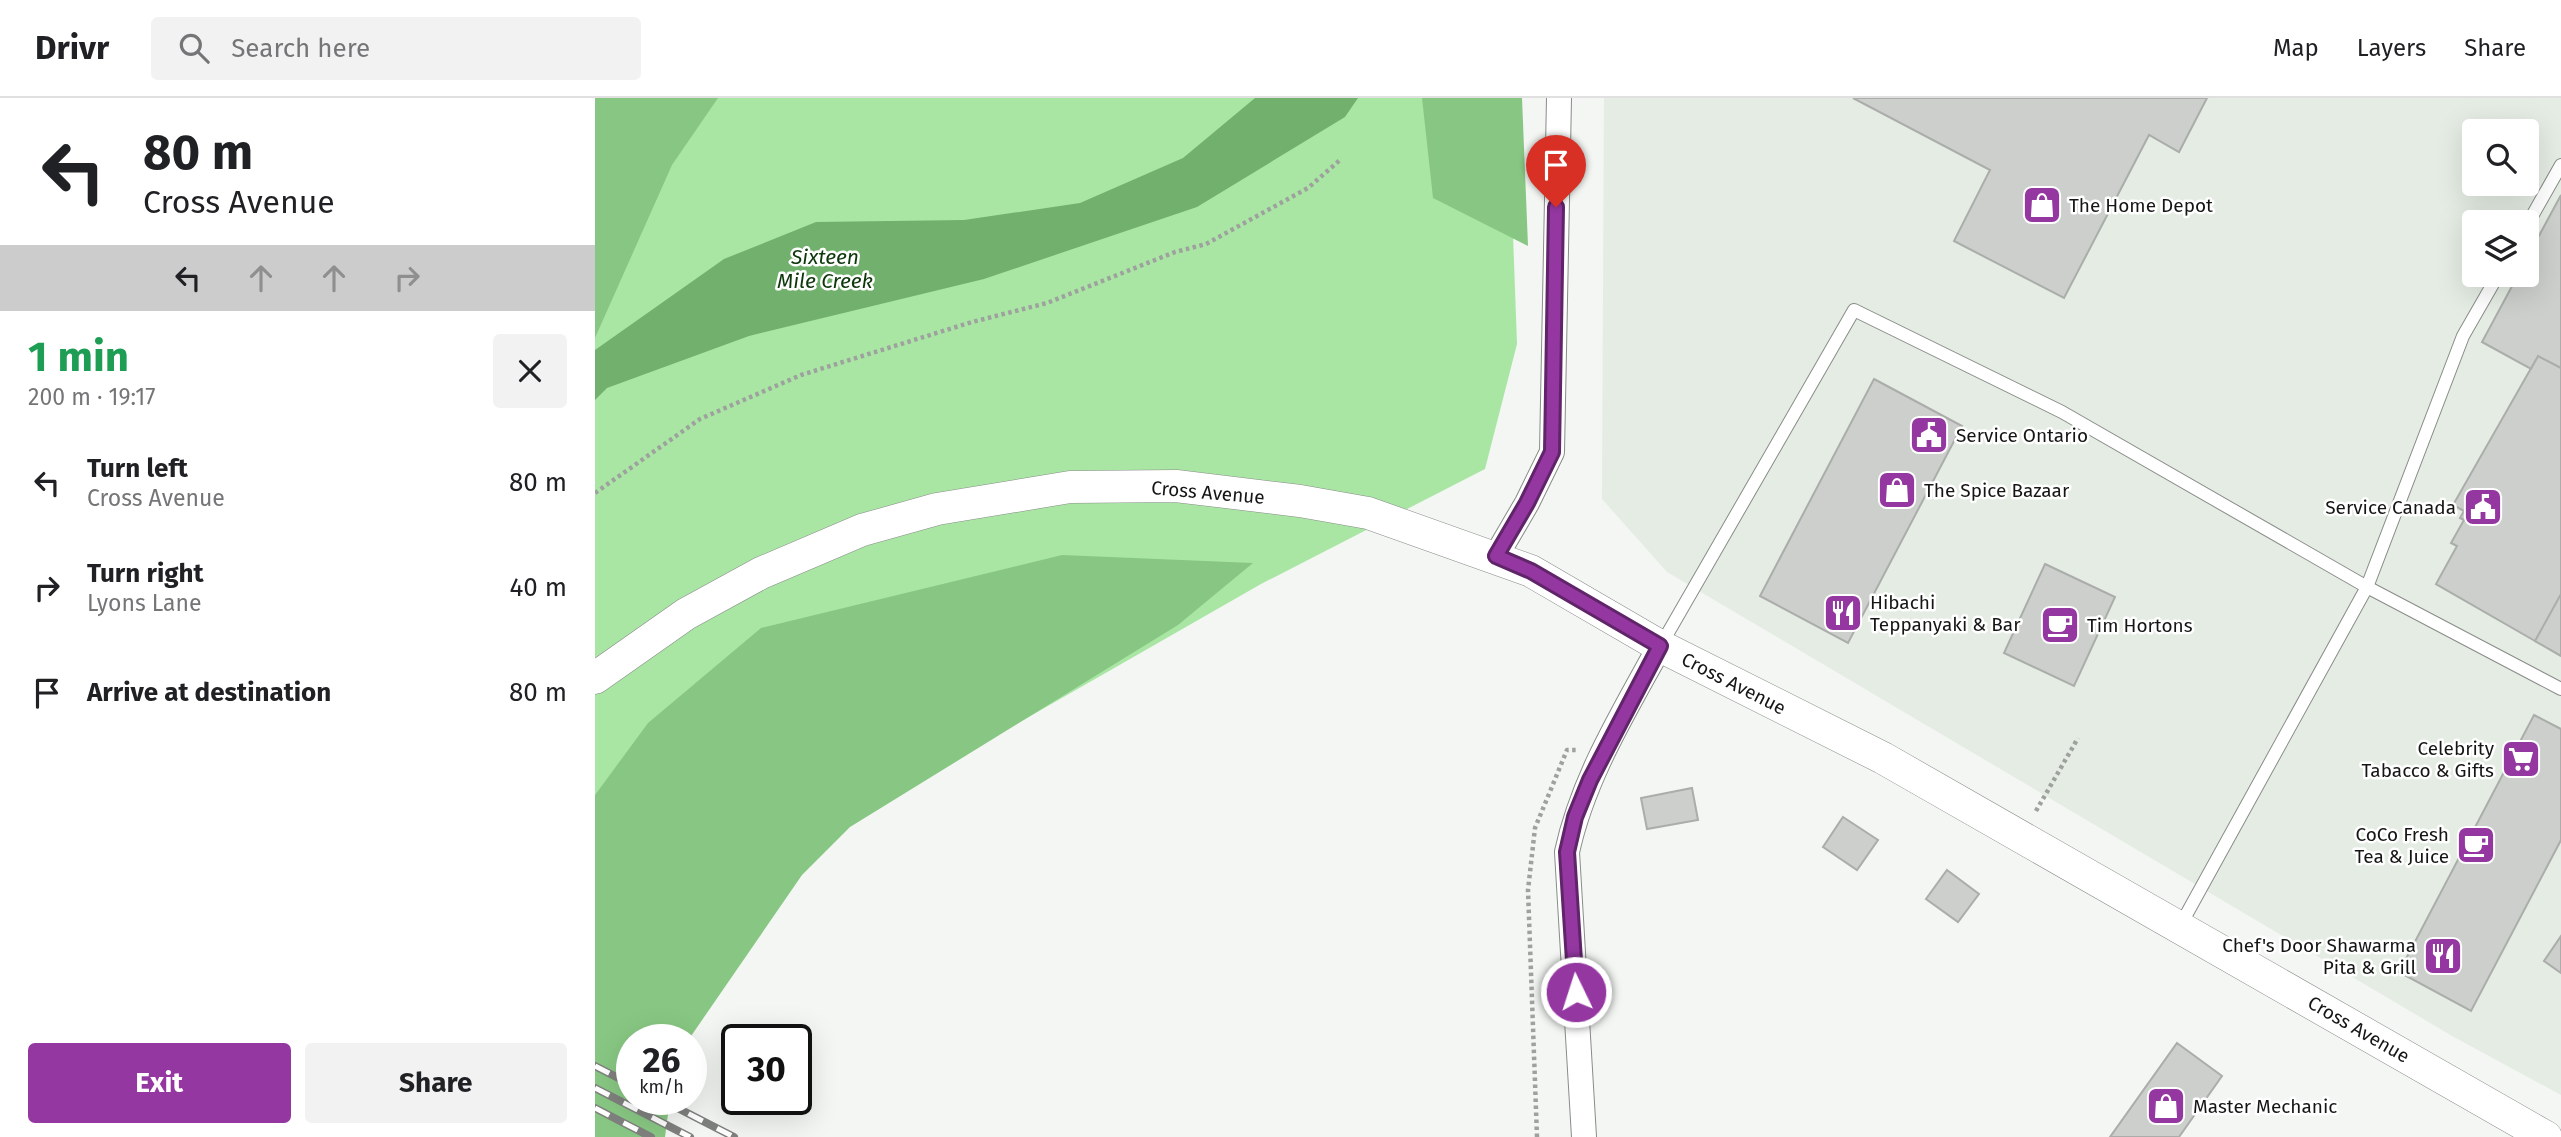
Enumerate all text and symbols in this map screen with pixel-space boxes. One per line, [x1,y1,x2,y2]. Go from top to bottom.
search box [151,17,641,80]
text: Drivr [35,28,109,68]
icon: search [175,29,213,67]
text: Search here [231,33,370,64]
text: Map [2273,34,2319,62]
text: Layers [2357,34,2426,62]
text: Share [2464,34,2526,62]
map controls [2462,119,2539,287]
button: search [2462,119,2539,196]
text: 80 m [143,123,253,182]
icon: left [28,126,119,217]
pin [1526,135,1586,207]
icon: arrive [1537,146,1575,184]
text: Cross Avenue [143,183,335,221]
shop icon: The Home Depot [2021,184,2063,226]
place label: The Home Depot [2069,194,2213,217]
button: layers [2462,210,2539,287]
water label: Sixteen Mile Creek [777,244,873,294]
icon: left [169,259,207,297]
icon: ahead [242,259,280,297]
icon: ahead [315,259,353,297]
icon: right [388,259,426,297]
text: 1 min [28,332,129,382]
button: close [493,334,567,408]
text: 200 m · 19:17 [28,383,155,411]
public building icon: Service Ontario [1908,414,1950,456]
place label: Service Ontario [1956,424,2088,447]
text: Turn left [87,453,188,484]
icon: left [28,464,66,502]
text: 80 m [509,467,567,498]
shop icon: The Spice Bazaar [1876,469,1918,511]
street label: Cross Avenue [1150,476,1266,509]
place label: The Spice Bazaar [1924,479,2070,502]
text: Cross Avenue [87,484,225,512]
public building icon: Service Canada [2462,486,2504,528]
place label: Service Canada [2325,496,2456,519]
text: Turn right [87,558,204,589]
icon: right [28,569,66,607]
text: 40 m [509,572,567,603]
text: Lyons Lane [87,589,202,617]
place label: Hibachi Teppanyaki & Bar [1870,591,2021,636]
restaurant icon: Hibachi Teppanyaki & Bar [1822,592,1864,634]
cafe icon: Tim Hortons [2039,604,2081,646]
place label: Tim Hortons [2087,614,2193,637]
street label: Cross Avenue [1678,647,1790,720]
icon: arrive [28,674,66,712]
text: Arrive at destination [87,677,331,708]
text: 80 m [509,677,567,708]
place label: Celebrity Tabacco & Gifts [2361,737,2495,782]
supermarket icon: Celebrity Tabacco & Gifts [2500,738,2542,780]
place label: CoCo Fresh Tea & Juice [2355,823,2449,868]
cafe icon: CoCo Fresh Tea & Juice [2455,824,2497,866]
place label: Chef's Door Shawarma Pita & Grill [2222,934,2416,979]
restaurant icon: Chef's Door Shawarma Pita & Grill [2422,935,2464,977]
position arrow [1539,955,1613,1029]
street label: Cross Avenue [2304,991,2414,1068]
speed limit sign: 30 [721,1024,812,1115]
text: 26 [643,1039,680,1081]
button: Exit [28,1043,291,1123]
button: Share [305,1043,567,1123]
text: km/h [639,1076,684,1098]
shop icon: Master Mechanic [2145,1085,2187,1127]
place label: Master Mechanic [2193,1095,2337,1118]

